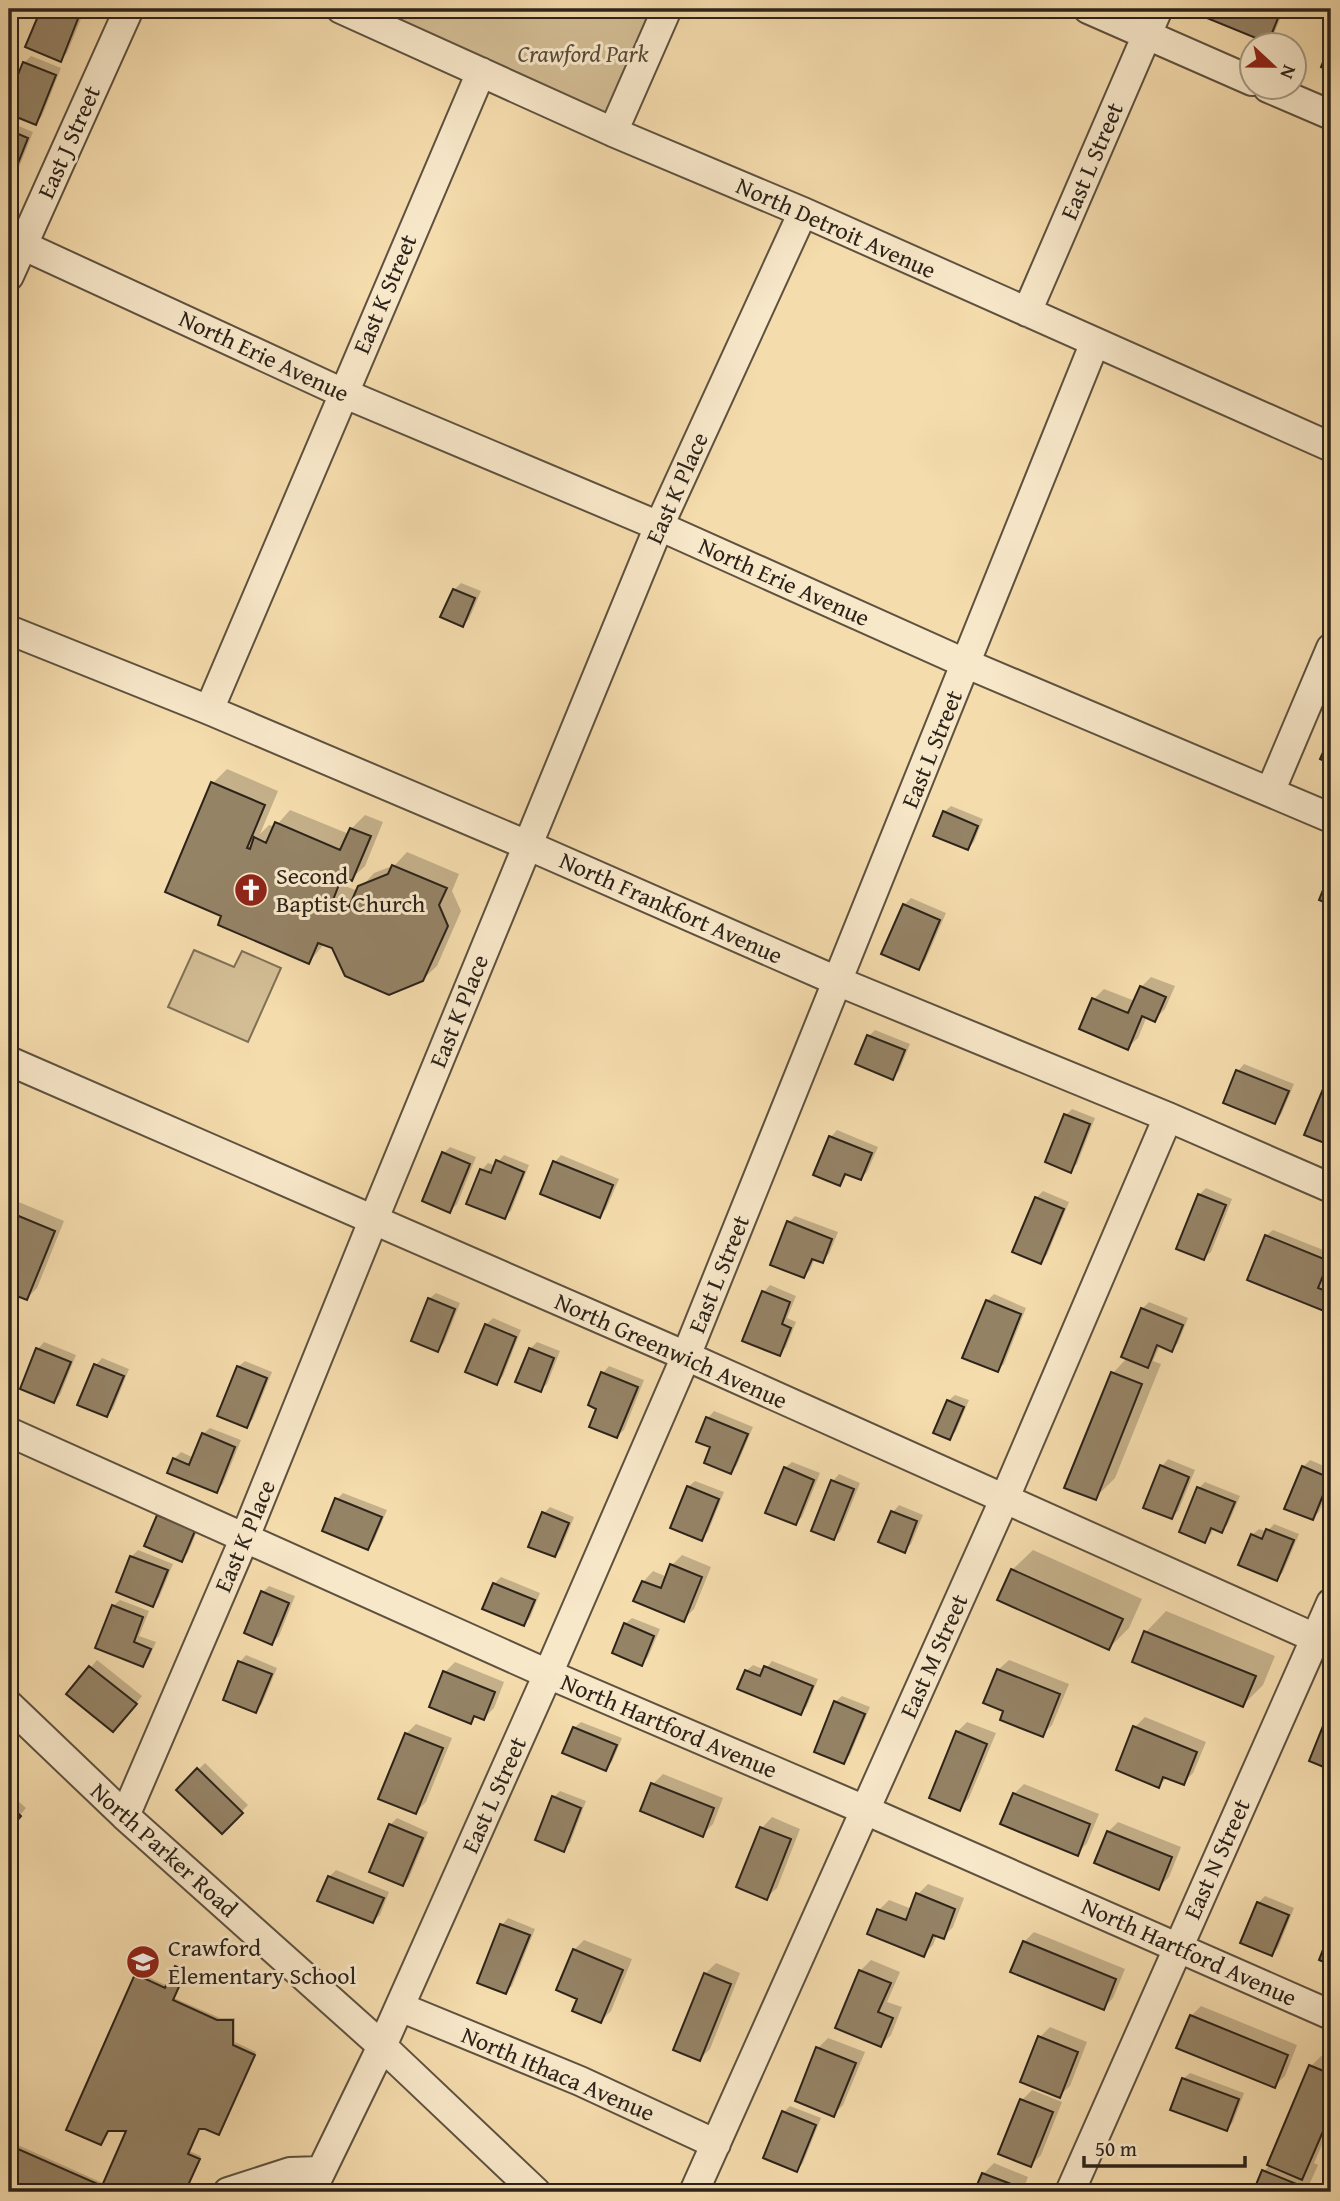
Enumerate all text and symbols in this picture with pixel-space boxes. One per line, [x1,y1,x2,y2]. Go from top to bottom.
north arrow [1238,32,1308,102]
park label: Crawford Park [517,36,649,71]
text: N [1273,61,1304,84]
street label: East J Street [28,79,109,204]
street label: East L Street [1051,96,1132,225]
street label: North Detroit Avenue [731,168,942,287]
street label: East K Street [344,228,426,359]
street label: North Erie Avenue [173,301,355,410]
street label: East K Place [636,426,717,549]
street label: North Erie Avenue [693,528,875,635]
street label: East L Street [892,684,971,813]
street label: North Frankfort Avenue [554,843,788,972]
place label: Second Baptist Church [276,858,426,921]
church icon: Second Baptist Church [232,871,270,909]
street label: East K Place [420,949,497,1073]
street label: East L Street [679,1209,758,1338]
street label: North Greenwich Avenue [549,1283,793,1418]
street label: East K Place [205,1474,284,1597]
street label: East M Street [891,1588,977,1723]
street label: North Hartford Avenue [556,1664,783,1787]
street label: East L Street [452,1730,535,1859]
street label: North Parker Road [83,1774,246,1926]
street label: East N Street [1174,1793,1259,1925]
street label: North Hartford Avenue [1076,1888,1302,2015]
place label: Crawford Elementary School [168,1930,356,1993]
school or university icon: Crawford Elementary School [124,1943,162,1981]
street label: North Ithaca Avenue [456,2017,660,2130]
scale bar [1084,2124,1246,2168]
text: 50 m [1095,2133,1137,2164]

